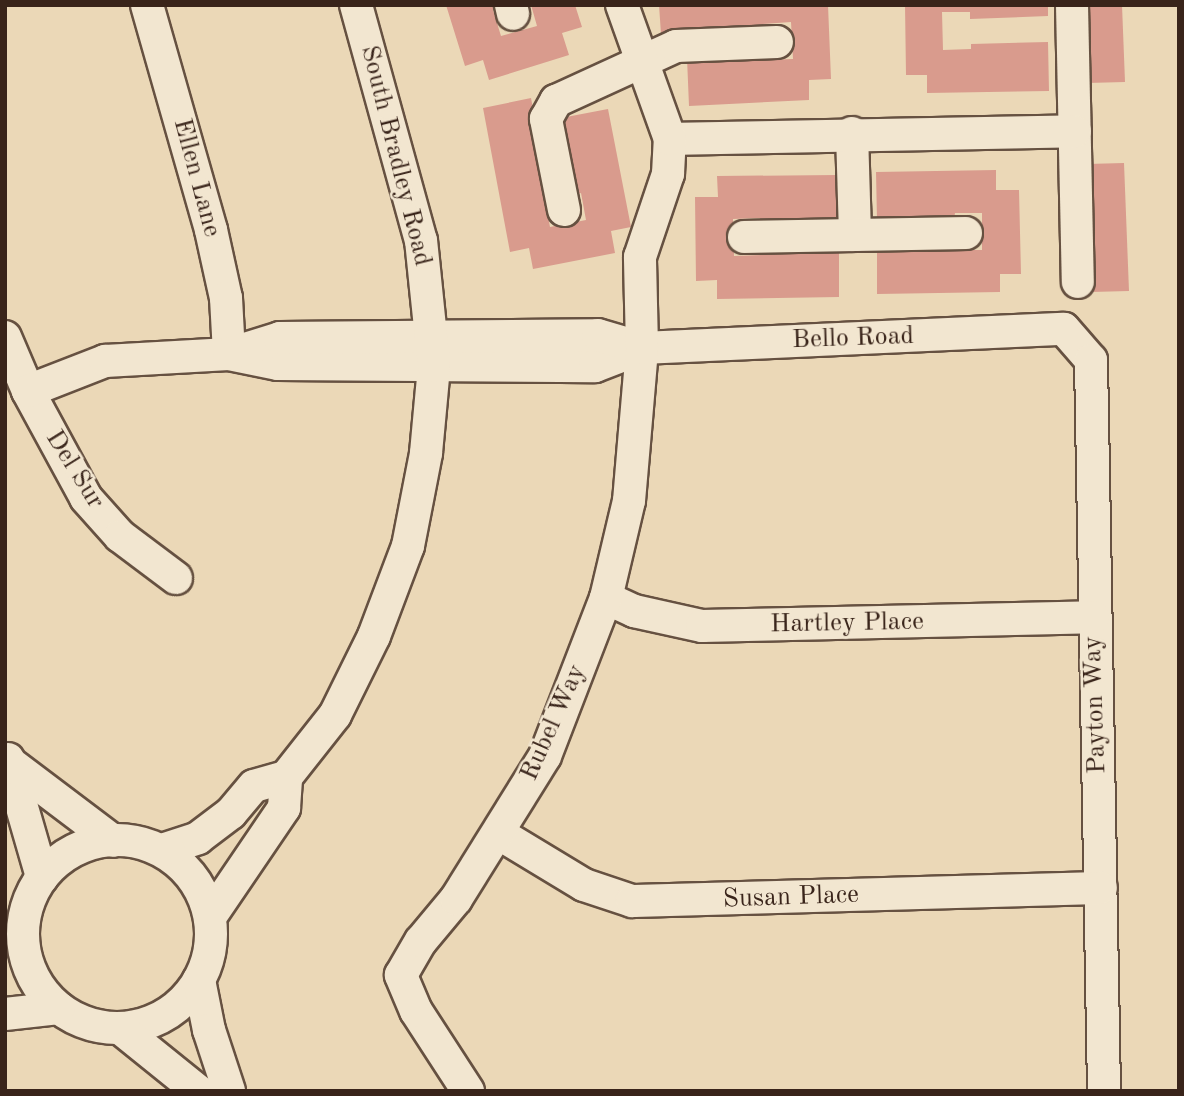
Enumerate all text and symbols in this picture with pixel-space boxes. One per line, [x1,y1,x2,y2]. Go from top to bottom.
street label: South Bradley Road [352,42,438,270]
street label: Ellen Lane [165,115,227,241]
street label: Bello Road [791,321,915,357]
street label: Del Sur [38,425,110,515]
street label: Hartley Place [770,607,924,641]
street label: Payton Way [1078,636,1114,774]
street label: Rubel Way [515,660,593,786]
street label: Susan Place [722,880,860,916]

